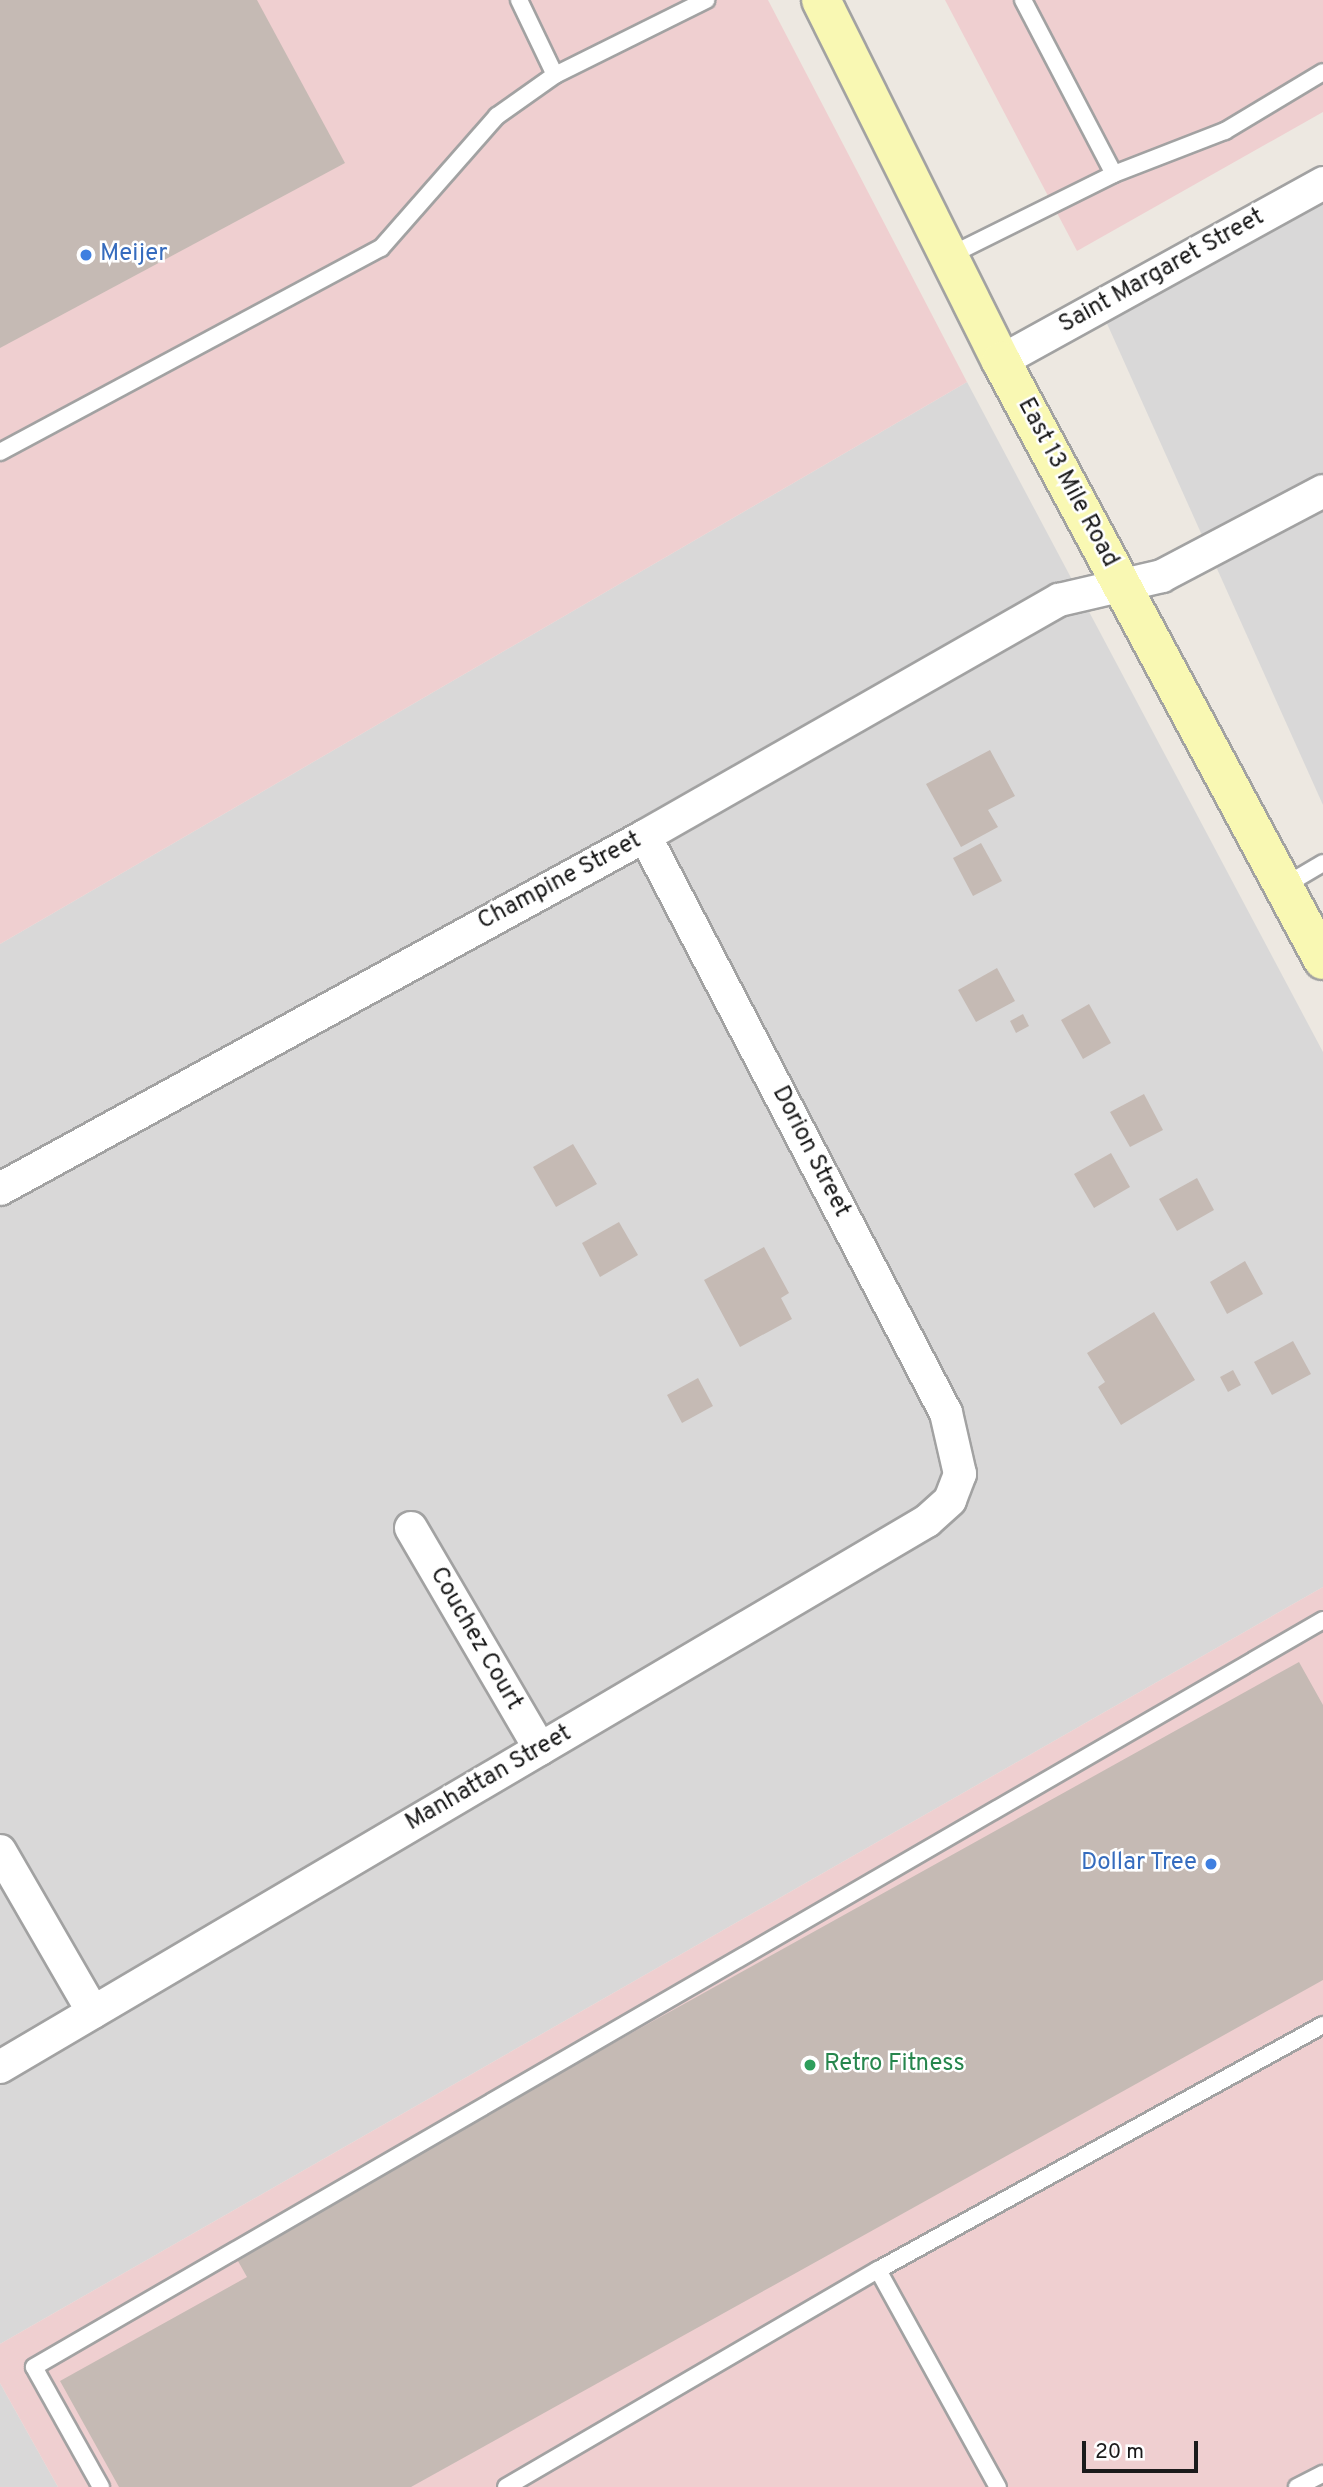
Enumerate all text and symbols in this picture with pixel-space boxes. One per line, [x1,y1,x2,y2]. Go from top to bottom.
street label: Saint Margaret Street [1054,204,1270,340]
place label: Meijer [100,241,168,269]
marker: Meijer [78,247,94,263]
street label: East 13 Mile Road [1010,393,1124,573]
street label: Champine Street [473,827,647,937]
street label: Dorion Street [765,1082,855,1222]
street label: Couchez Court [422,1562,528,1716]
street label: Manhattan Street [401,1720,577,1838]
place label: Dollar Tree [1080,1850,1197,1878]
marker: Dollar Tree [1203,1856,1219,1872]
place label: Retro Fitness [824,2051,965,2079]
marker: Retro Fitness [802,2057,818,2073]
scale bar [1085,2428,1200,2472]
text: 20 m [1095,2439,1144,2466]

